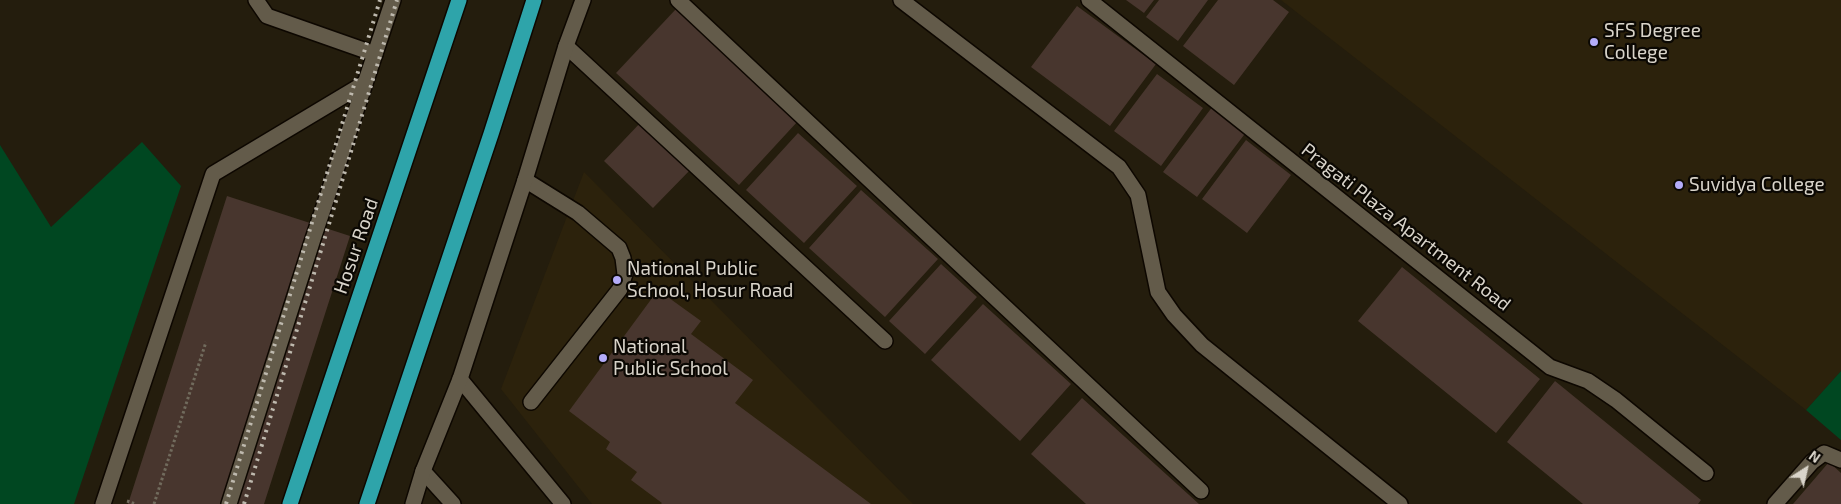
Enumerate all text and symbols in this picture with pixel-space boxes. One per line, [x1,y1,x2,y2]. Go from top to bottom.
place label: SFS Degree College [1604,20,1701,64]
marker: SFS Degree College [1588,36,1600,48]
street label: Pragati Plaza Apartment Road [1297,138,1515,316]
place label: Suvidya College [1689,174,1825,196]
marker: Suvidya College [1673,179,1685,191]
street label: Hosur Road [329,195,383,297]
place label: National Public School, Hosur Road [627,258,793,302]
marker: National Public School, Hosur Road [611,274,623,286]
place label: National Public School [613,336,728,380]
marker: National Public School [597,352,609,364]
north arrow [1781,444,1831,494]
text: N [1806,446,1824,466]

